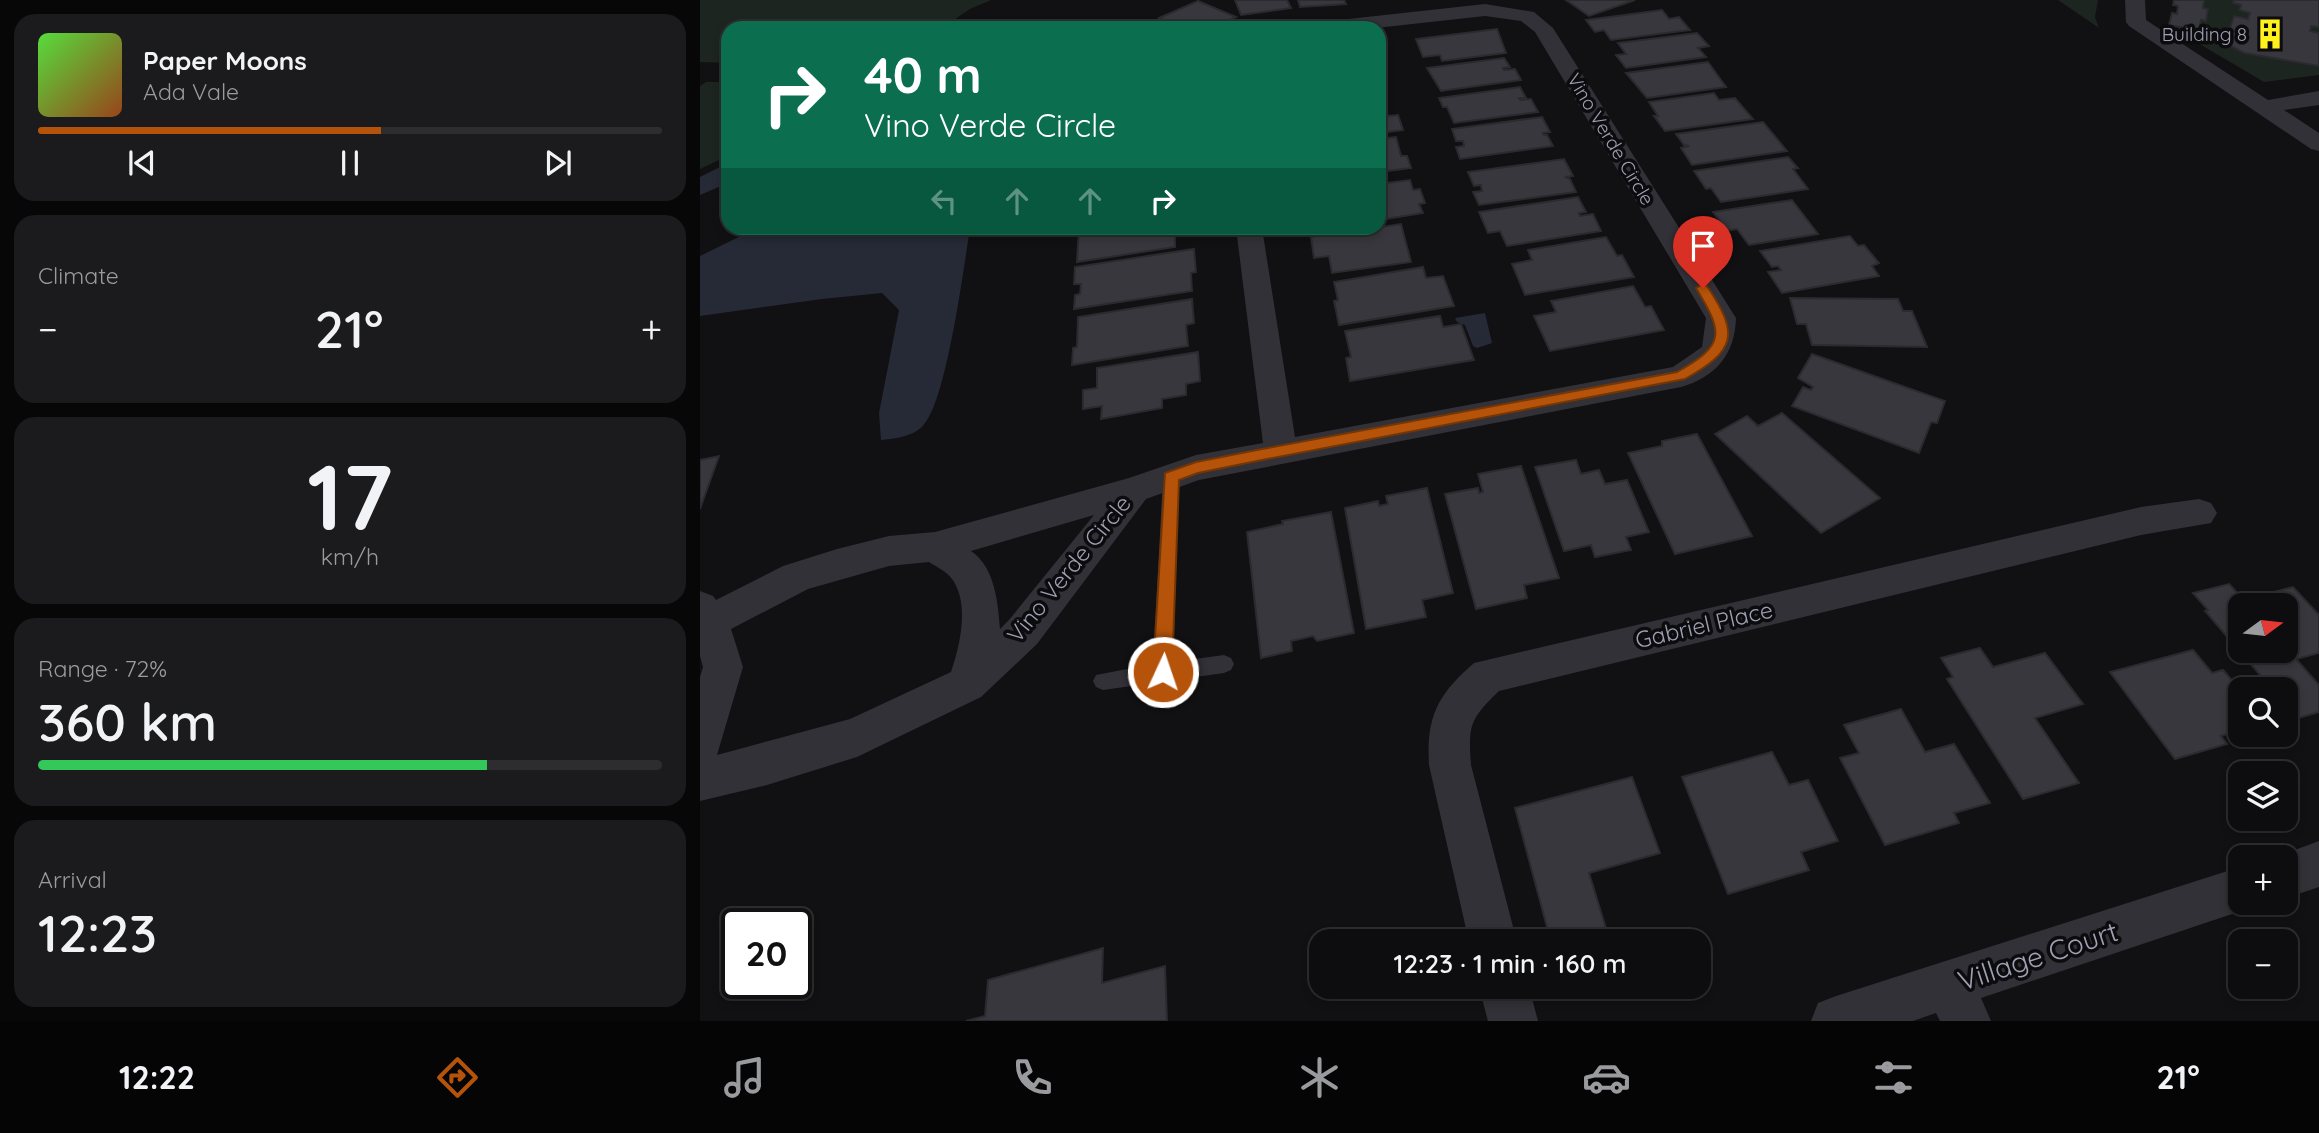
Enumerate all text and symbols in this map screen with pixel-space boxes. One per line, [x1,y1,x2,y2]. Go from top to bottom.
building icon: Building 8 [2253,17,2287,51]
place label: Building 8 [2162,22,2247,46]
text: Paper Moons [143,44,307,77]
text: 40 m [864,44,982,105]
icon: right [749,49,840,140]
street label: Vino Verde Circle [1562,69,1660,209]
text: Ada Vale [143,77,239,106]
text: Vino Verde Circle [864,105,1116,145]
icon: previous [123,144,161,182]
icon: pause [331,144,369,182]
icon: next [539,144,577,182]
icon: left [925,182,963,220]
icon: ahead [998,182,1036,220]
icon: ahead [1071,182,1109,220]
icon: right [1144,182,1182,220]
pin [1673,216,1733,288]
icon: arrive [1684,227,1722,265]
text: Climate [38,261,119,290]
text: 21° [315,296,383,361]
text: − [38,305,58,353]
text: + [641,305,662,353]
text: 17 [307,439,393,553]
street label: Vino Verde Circle [1000,489,1137,648]
text: km/h [321,542,379,571]
north arrow [2228,593,2298,663]
map controls [2228,593,2298,999]
street label: Gabriel Place [1632,595,1776,654]
position arrow [1126,635,1200,709]
text: Range · 72% [38,654,167,683]
button: search [2228,677,2298,747]
text: 360 km [38,689,217,754]
button: layers [2228,761,2298,831]
button: + [2228,845,2298,915]
text: Arrival [38,865,107,894]
text: 12:23 [38,900,157,965]
speed limit sign: 20 [721,908,812,999]
street label: Village Court [1953,913,2122,998]
button: − [2228,929,2298,999]
text: 12:23 · 1 min · 160 m [1394,947,1627,980]
icon: directions [433,1053,482,1102]
icon: music [720,1053,769,1102]
icon: phone [1008,1053,1057,1102]
icon: climate [1295,1053,1344,1102]
icon: car [1582,1053,1631,1102]
icon: filters [1869,1053,1918,1102]
text: 12:22 [119,1057,195,1097]
text: 21° [2157,1057,2200,1097]

